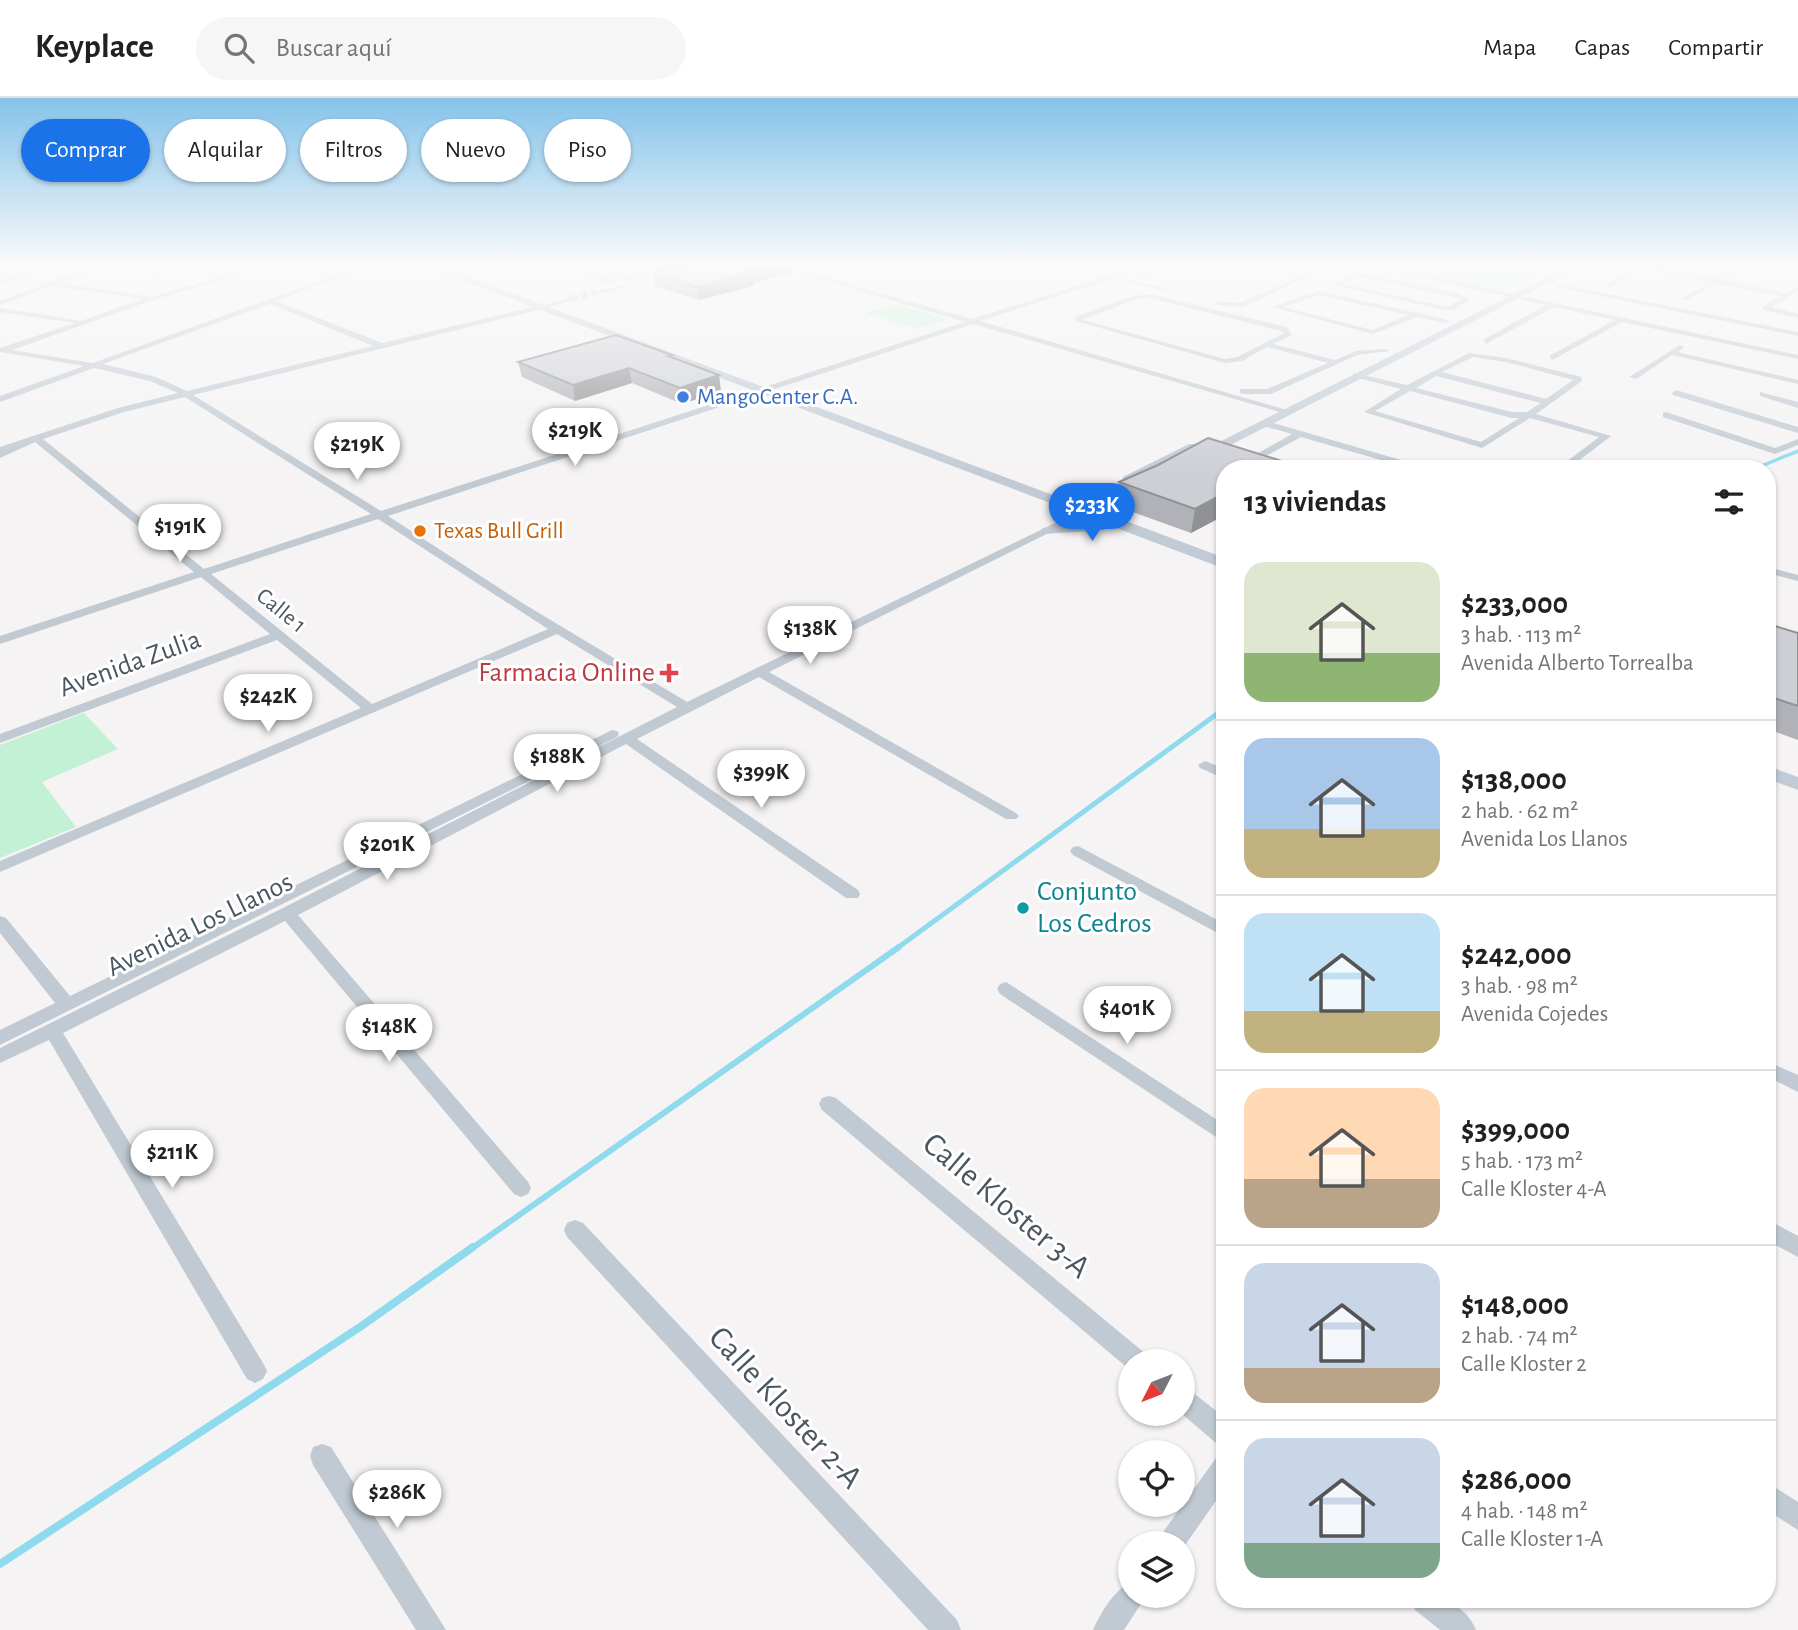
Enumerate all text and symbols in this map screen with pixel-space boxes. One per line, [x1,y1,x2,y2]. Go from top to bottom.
search box [196,17,686,80]
icon: search [220,29,258,67]
text: Keyplace [35,31,154,64]
text: Buscar aquí [276,35,392,61]
text: Mapa [1483,36,1536,60]
text: Capas [1574,36,1630,60]
text: Compartir [1668,36,1763,60]
chip: Comprar [21,119,150,182]
chip: Alquilar [164,119,286,182]
chip: Filtros [300,119,407,182]
chip: Nuevo [421,119,530,182]
chip: Piso [544,119,631,182]
place label: MangoCenter C.A. [697,386,858,409]
marker: MangoCenter C.A. [675,389,691,405]
pin: $219K [526,408,624,468]
text: $219K [548,419,602,442]
pin: $219K [308,422,406,482]
text: $219K [330,433,384,456]
icon: filters [1710,483,1748,521]
pin: $233K [1043,484,1141,543]
text: 13 viviendas [1244,487,1386,517]
text: $233K [1065,494,1119,517]
pin: $191K [131,504,229,564]
text: $191K [154,515,206,538]
place label: Texas Bull Grill [434,520,564,543]
marker: Texas Bull Grill [412,523,428,539]
street label: Calle 1 [252,584,310,638]
text: $233,000 [1461,589,1568,619]
icon: home [1300,590,1384,674]
pin: $138K [761,606,859,666]
text: $138K [783,617,837,640]
text: 3 hab. · 113 m² [1461,624,1581,647]
street label: Avenida Zulia [55,625,205,703]
text: Avenida Alberto Torrealba [1461,652,1694,675]
place label: Farmacia Online [478,659,655,687]
marker: Farmacia Online [661,665,677,681]
pin: $242K [219,674,317,734]
text: $242K [239,685,297,708]
pin: $188K [508,734,606,794]
text: $188K [530,745,584,768]
pin: $399K [712,750,810,810]
text: $399K [733,761,789,784]
text: $138,000 [1461,765,1567,795]
icon: home [1300,766,1384,850]
text: 2 hab. · 62 m² [1461,800,1578,823]
pin: $201K [338,822,436,882]
text: Avenida Los Llanos [1461,828,1628,851]
text: $201K [360,833,414,856]
street label: Avenida Los Llanos [103,868,297,982]
place label: Conjunto Los Cedros [1037,878,1152,938]
marker: Conjunto Los Cedros [1015,900,1031,916]
text: $242,000 [1461,940,1572,970]
icon: home [1300,941,1384,1025]
text: 3 hab. · 98 m² [1461,975,1578,998]
pin: $401K [1078,986,1176,1046]
text: $401K [1099,997,1155,1020]
text: Avenida Cojedes [1461,1003,1608,1026]
pin: $148K [340,1004,438,1064]
text: $148K [362,1015,416,1038]
text: $399,000 [1461,1115,1570,1145]
icon: home [1300,1116,1384,1200]
street label: Calle Kloster 3-A [916,1127,1096,1285]
pin: $211K [123,1130,221,1190]
text: $211K [146,1141,198,1164]
text: 5 hab. · 173 m² [1461,1150,1583,1173]
text: Calle Kloster 4-A [1461,1178,1607,1201]
text: $148,000 [1461,1290,1569,1320]
icon: home [1300,1291,1384,1375]
street label: Calle Kloster 2-A [702,1321,868,1495]
text: 2 hab. · 74 m² [1461,1325,1578,1348]
north arrow [1118,1349,1195,1426]
map controls [1118,1349,1195,1608]
text: Calle Kloster 2 [1461,1353,1587,1376]
button: locate [1118,1440,1195,1517]
text: $286,000 [1461,1465,1572,1495]
icon: home [1300,1466,1384,1550]
pin: $286K [348,1470,446,1530]
text: $286K [368,1481,426,1504]
text: 4 hab. · 148 m² [1461,1500,1587,1523]
text: Calle Kloster 1-A [1461,1528,1603,1551]
button: layers [1118,1531,1195,1608]

